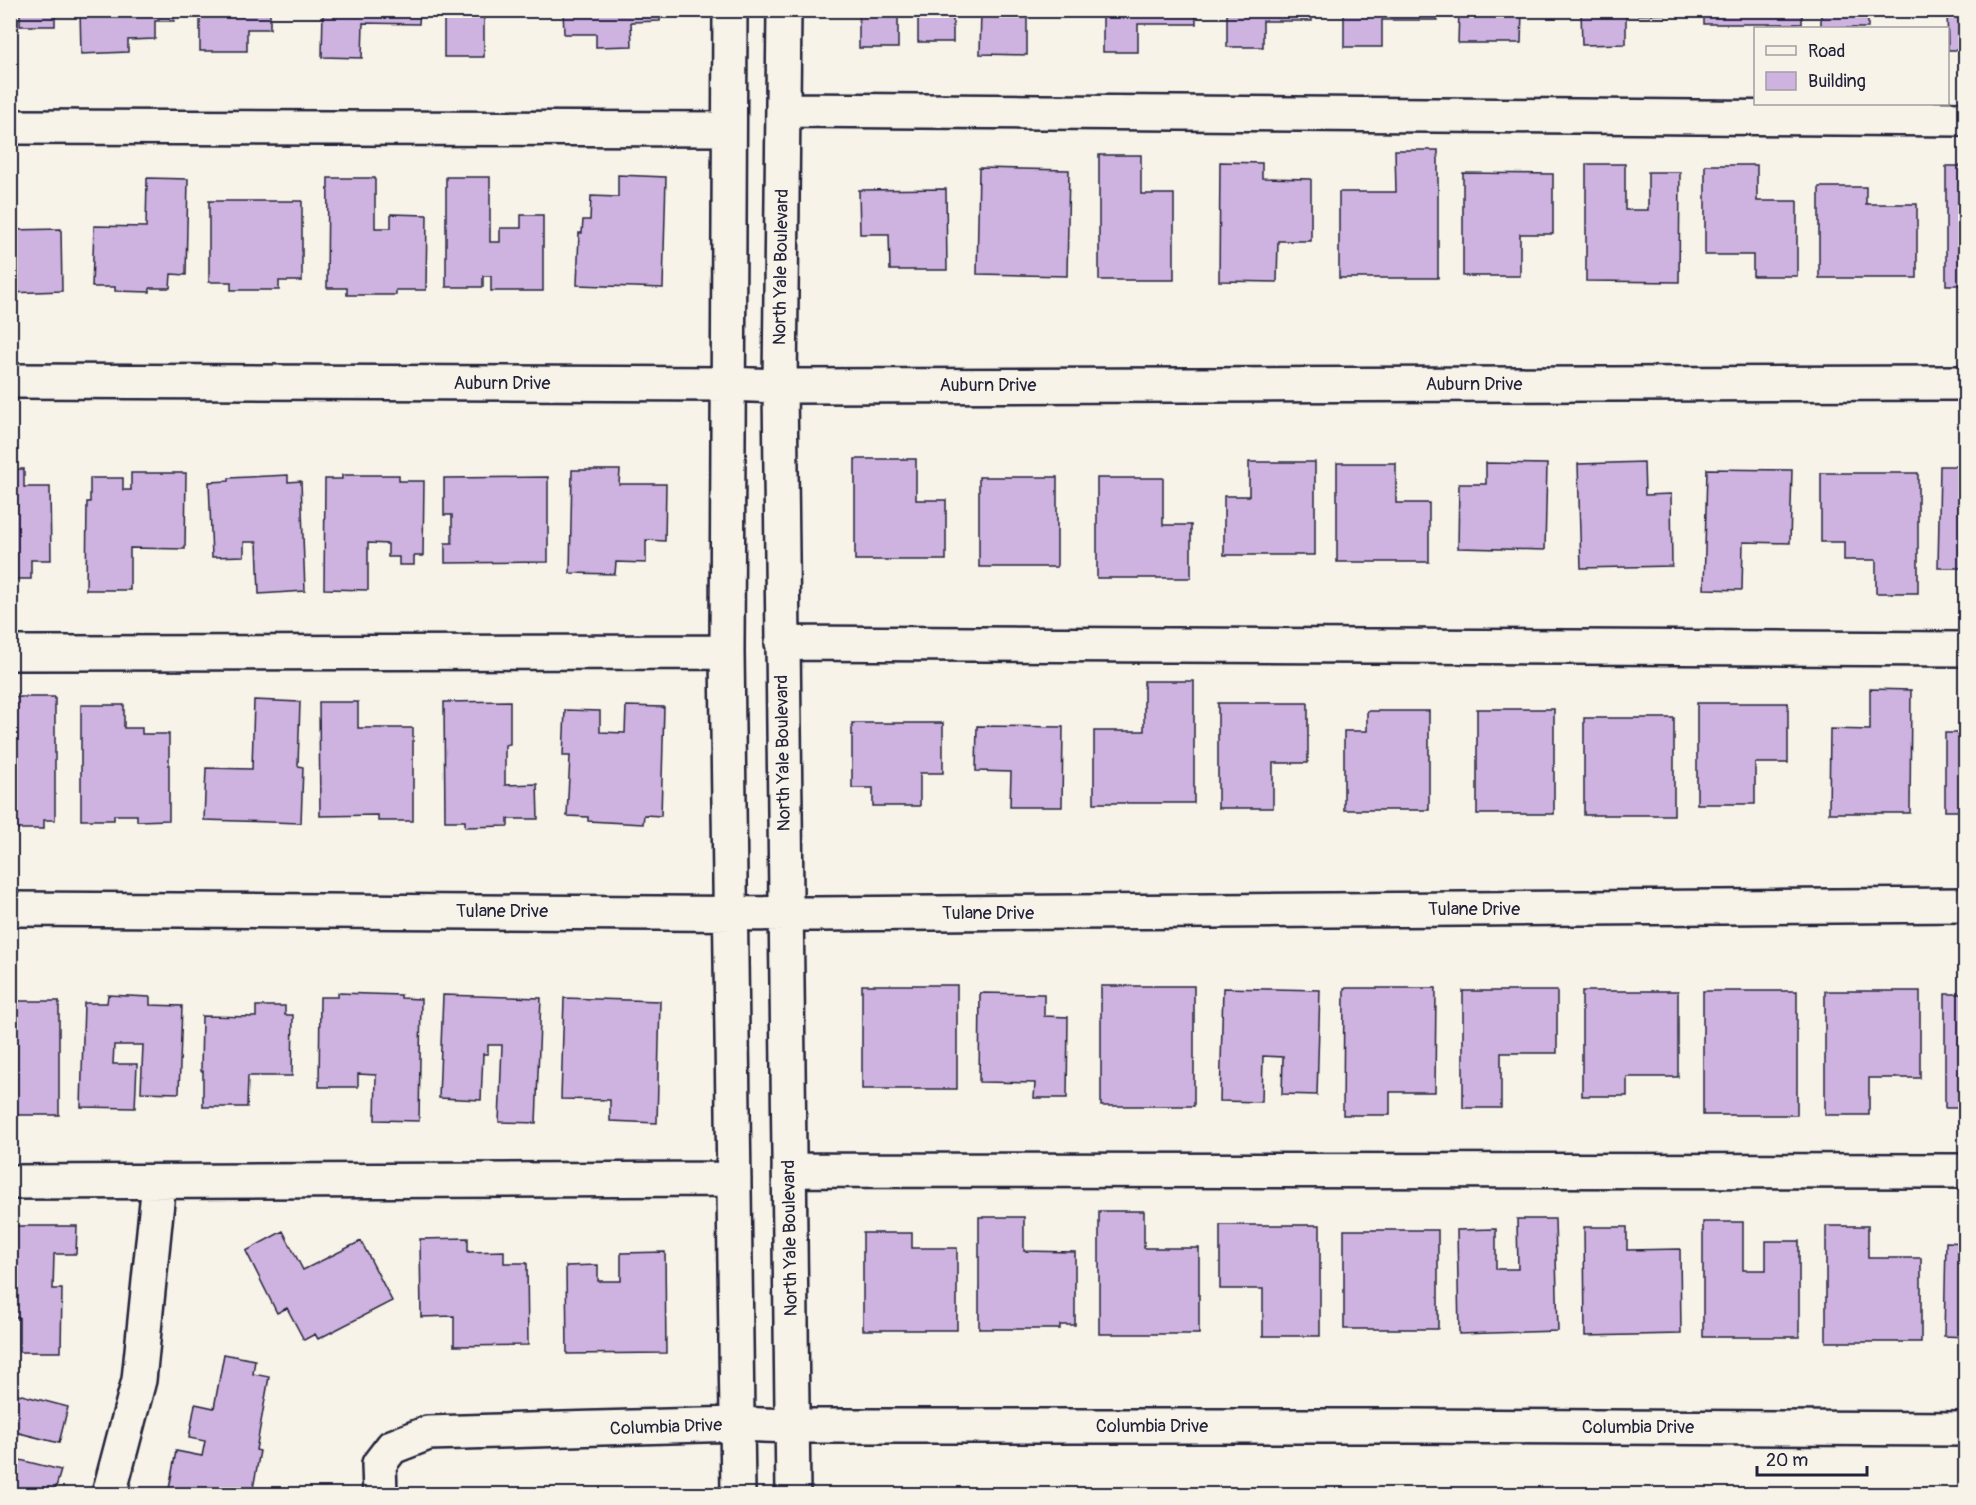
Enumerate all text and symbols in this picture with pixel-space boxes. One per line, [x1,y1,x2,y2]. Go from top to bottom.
legend [1754,27,1949,105]
text: Road [1808,40,1845,63]
text: Building [1808,70,1866,93]
street label: North Yale Boulevard [768,189,794,345]
street label: Auburn Drive [454,372,551,395]
street label: Auburn Drive [1426,373,1523,396]
street label: Auburn Drive [940,374,1037,397]
street label: North Yale Boulevard [770,675,796,831]
street label: Tulane Drive [1428,898,1520,921]
street label: Tulane Drive [456,900,548,923]
street label: Tulane Drive [942,902,1034,925]
street label: North Yale Boulevard [777,1160,803,1316]
street label: Columbia Drive [609,1414,723,1440]
street label: Columbia Drive [1096,1415,1208,1438]
street label: Columbia Drive [1582,1416,1694,1439]
scale bar [1757,1439,1866,1477]
text: 20 m [1766,1449,1808,1472]

